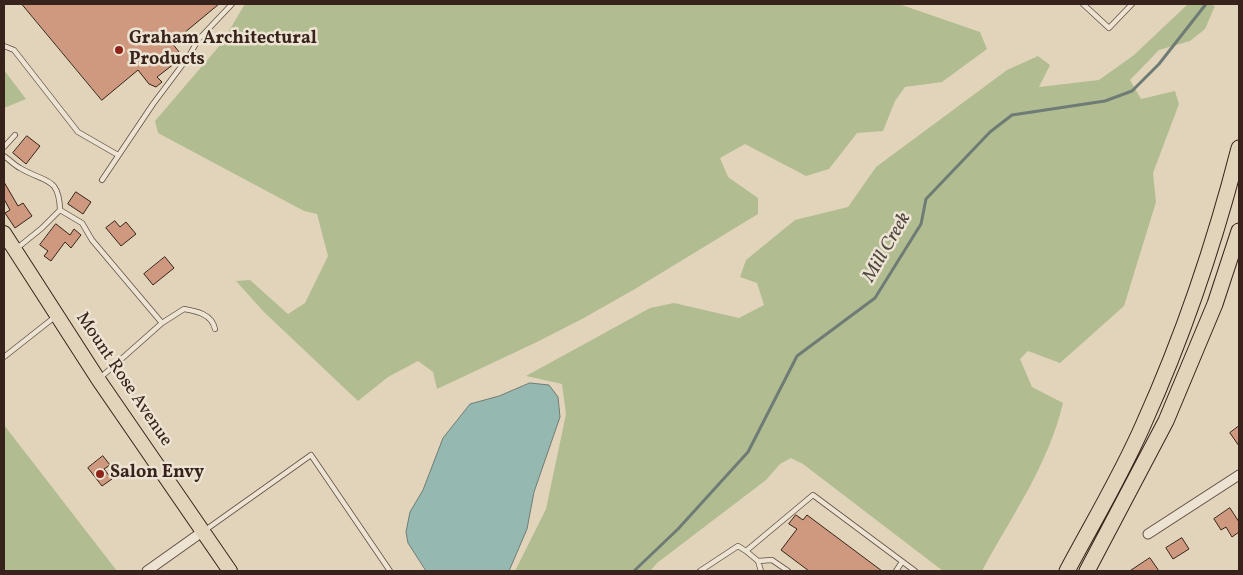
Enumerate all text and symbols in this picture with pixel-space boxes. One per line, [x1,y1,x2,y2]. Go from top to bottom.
place label: Graham Architectural Products [129,29,317,72]
marker: Graham Architectural Products [113,44,125,56]
water label: Mill Creek [859,209,917,287]
street label: Mount Rose Avenue [70,309,176,451]
place label: Salon Envy [110,463,204,485]
marker: Salon Envy [94,468,106,480]

